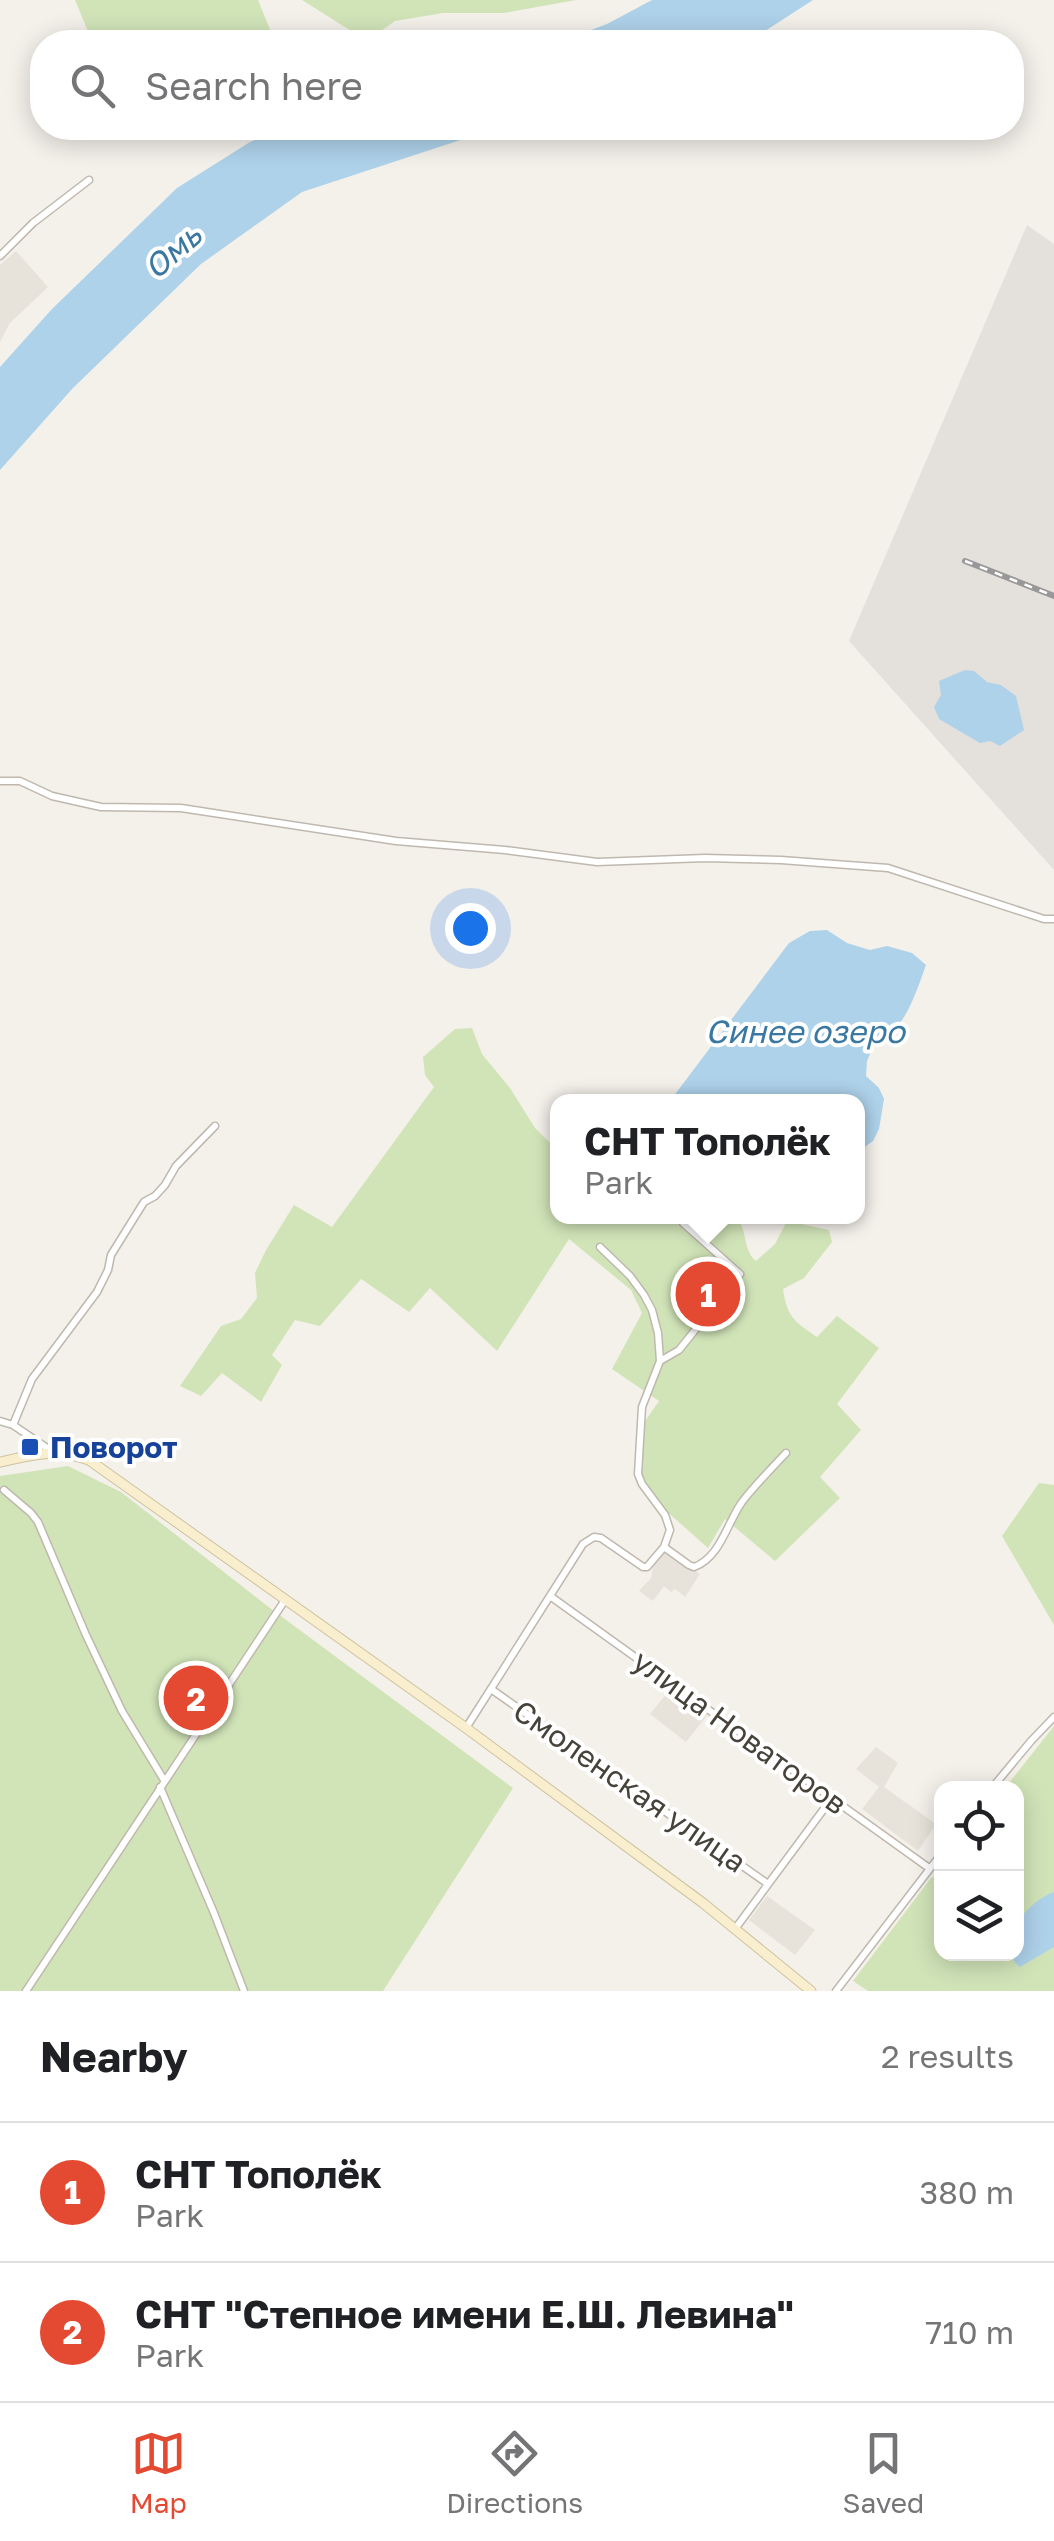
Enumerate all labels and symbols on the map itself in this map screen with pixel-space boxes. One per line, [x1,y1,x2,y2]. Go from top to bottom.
water label: Омь [136,215,209,286]
your location [445,903,496,954]
water label: Синее озеро [705,1012,906,1050]
pin: 1 [676,1256,740,1332]
place label: Поворот [50,1429,178,1465]
marker: Поворот [19,1436,41,1458]
street label: улица Новаторов [626,1642,854,1822]
pin: 2 [164,1660,228,1736]
street label: Смоленская улица [507,1692,753,1880]

